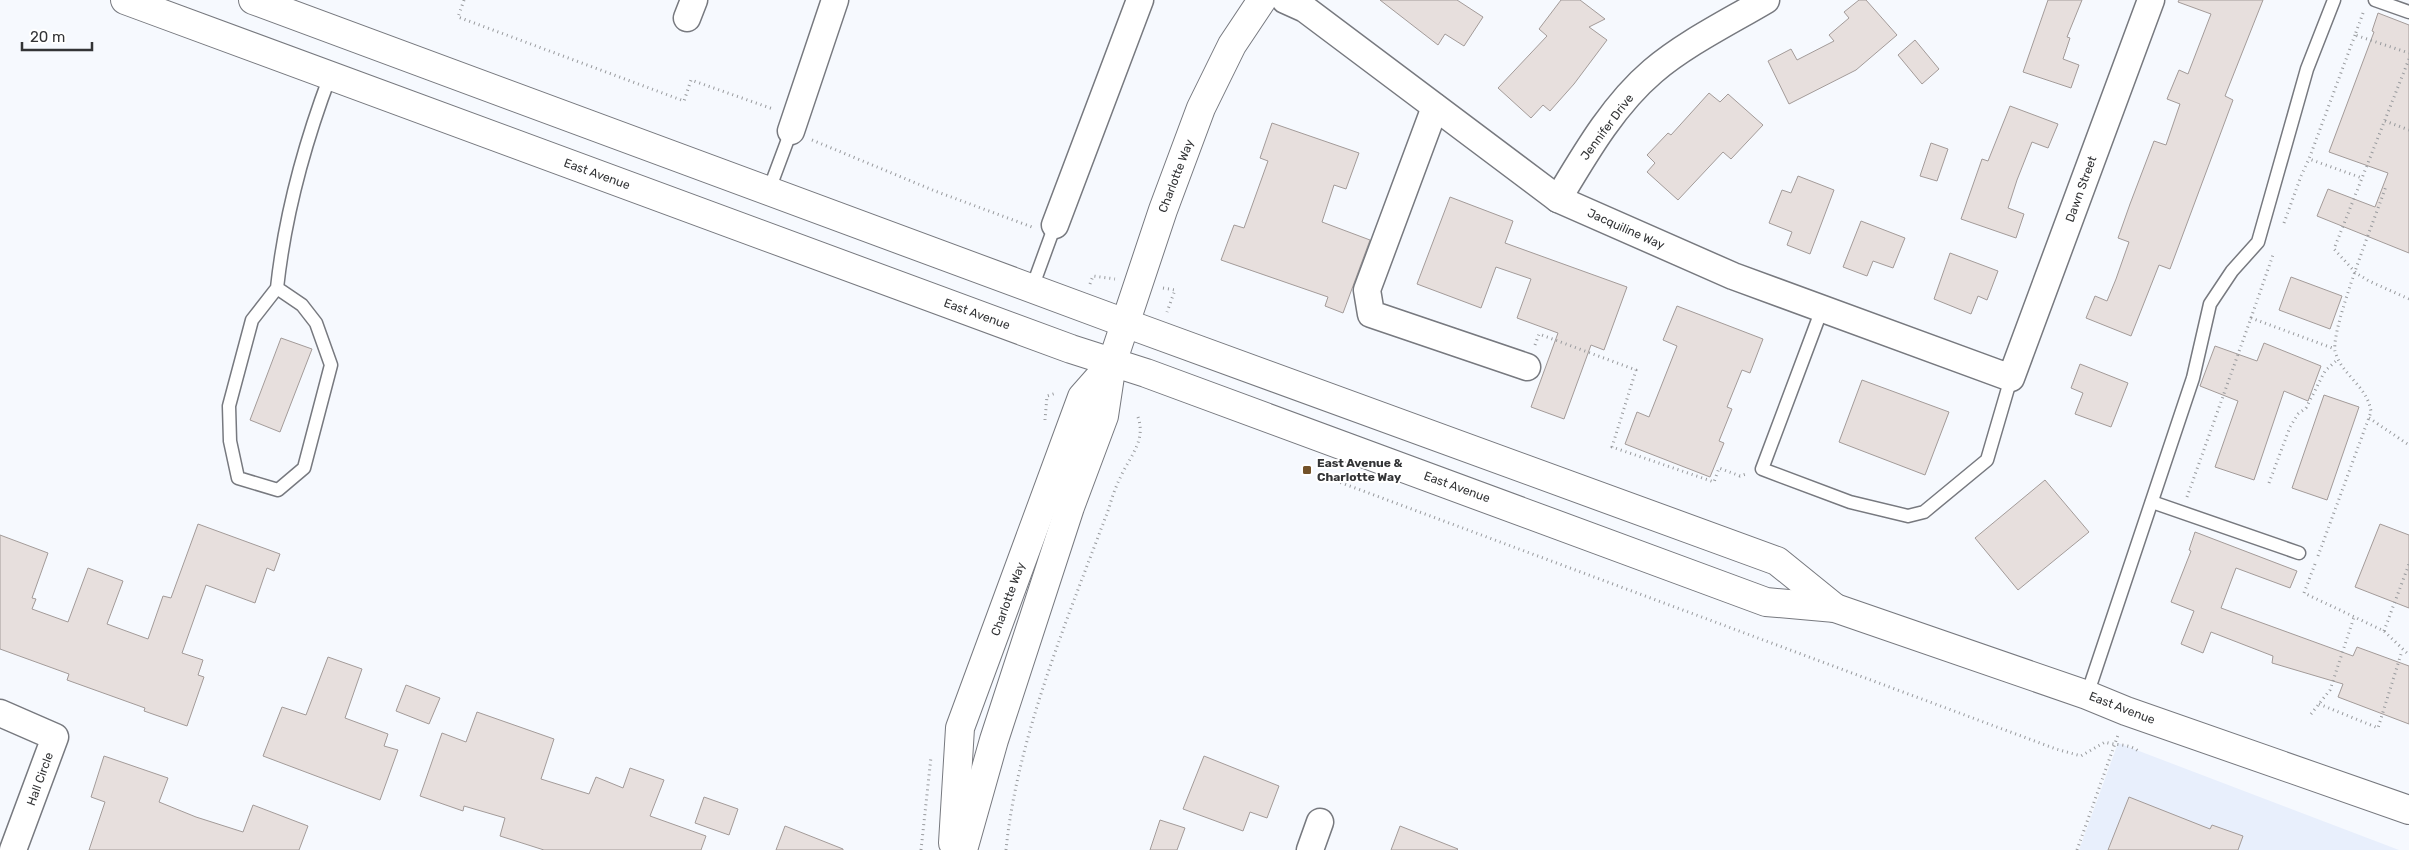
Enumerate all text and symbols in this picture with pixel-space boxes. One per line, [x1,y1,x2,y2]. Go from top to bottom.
scale bar [22,20,92,52]
text: 20 m [30,28,65,46]
street label: Jennifer Drive [1578,91,1637,163]
street label: Charlotte Way [1156,137,1197,215]
street label: Dawn Street [2063,154,2100,224]
street label: East Avenue [562,156,632,193]
street label: Jacquiline Way [1585,206,1667,252]
street label: East Avenue [942,296,1012,333]
place label: East Avenue & Charlotte Way [1317,456,1402,484]
marker: East Avenue & Charlotte Way [1301,464,1313,476]
street label: East Avenue [1422,469,1492,506]
street label: Charlotte Way [988,560,1028,638]
street label: East Avenue [2087,689,2157,727]
street label: Hall Circle [24,750,56,808]

